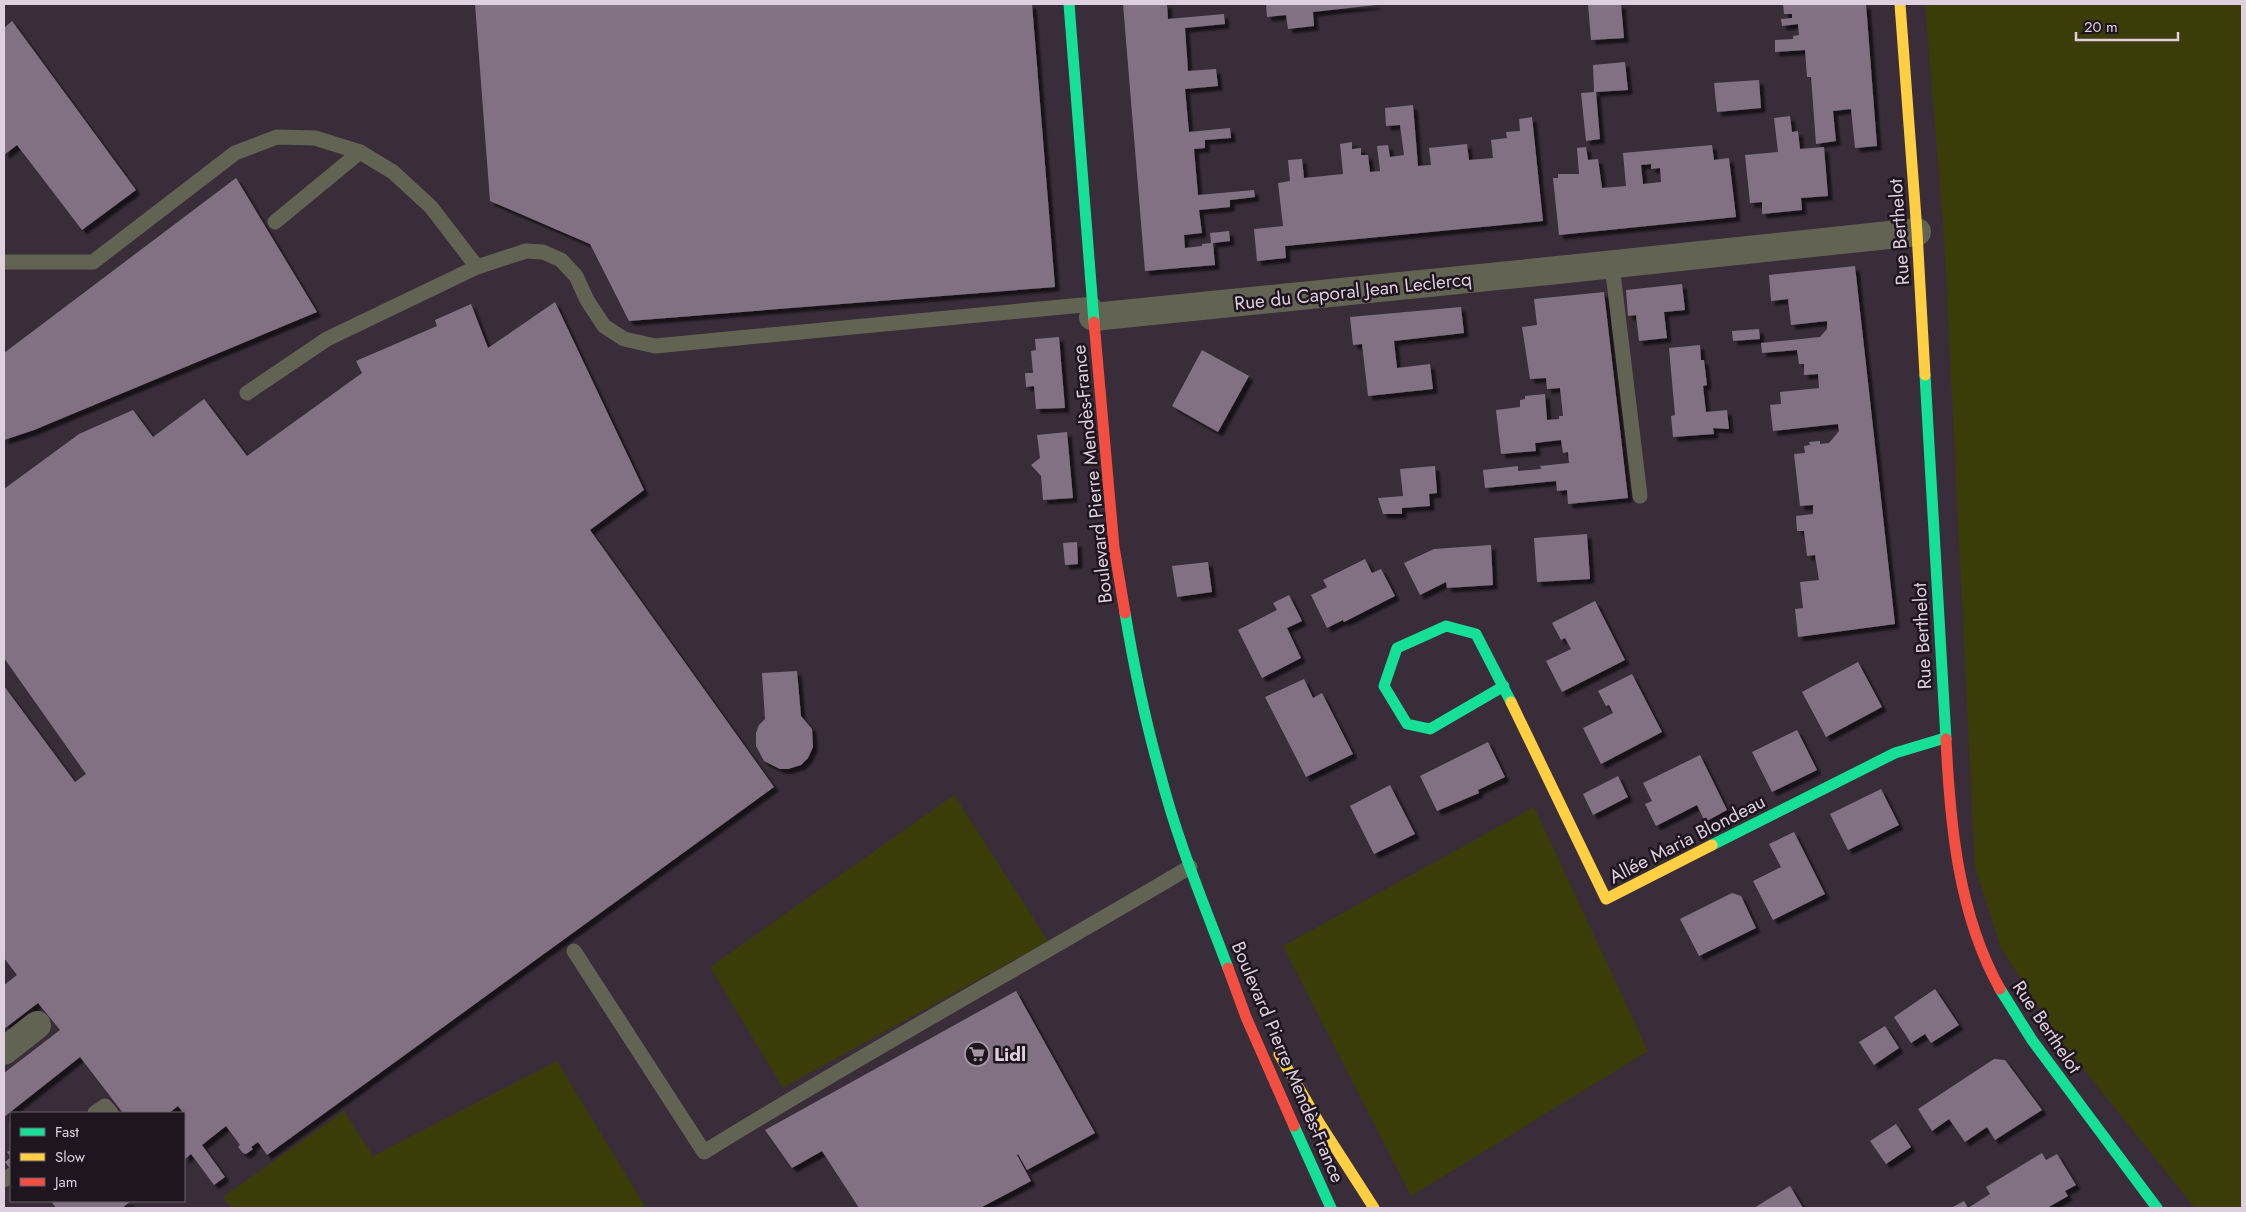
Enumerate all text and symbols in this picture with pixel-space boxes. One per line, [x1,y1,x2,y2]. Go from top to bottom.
scale bar [2076,10,2178,42]
text: 20 m [2084,16,2118,38]
street label: Rue Berthelot [1882,177,1916,286]
street label: Rue du Caporal Jean Leclercq [1233,265,1473,317]
street label: Boulevard Pierre Mendès-France [1065,343,1119,605]
street label: Rue Berthelot [1906,582,1938,690]
street label: Allée Maria Blondeau [1604,788,1770,890]
street label: Boulevard Pierre Mendès-France [1225,937,1351,1187]
street label: Rue Berthelot [2006,975,2088,1079]
supermarket icon: Lidl [964,1041,990,1067]
place label: Lidl [994,1041,1026,1068]
legend [10,1112,185,1202]
text: Fast [55,1121,79,1143]
text: Slow [55,1146,86,1168]
text: Jam [53,1171,78,1193]

